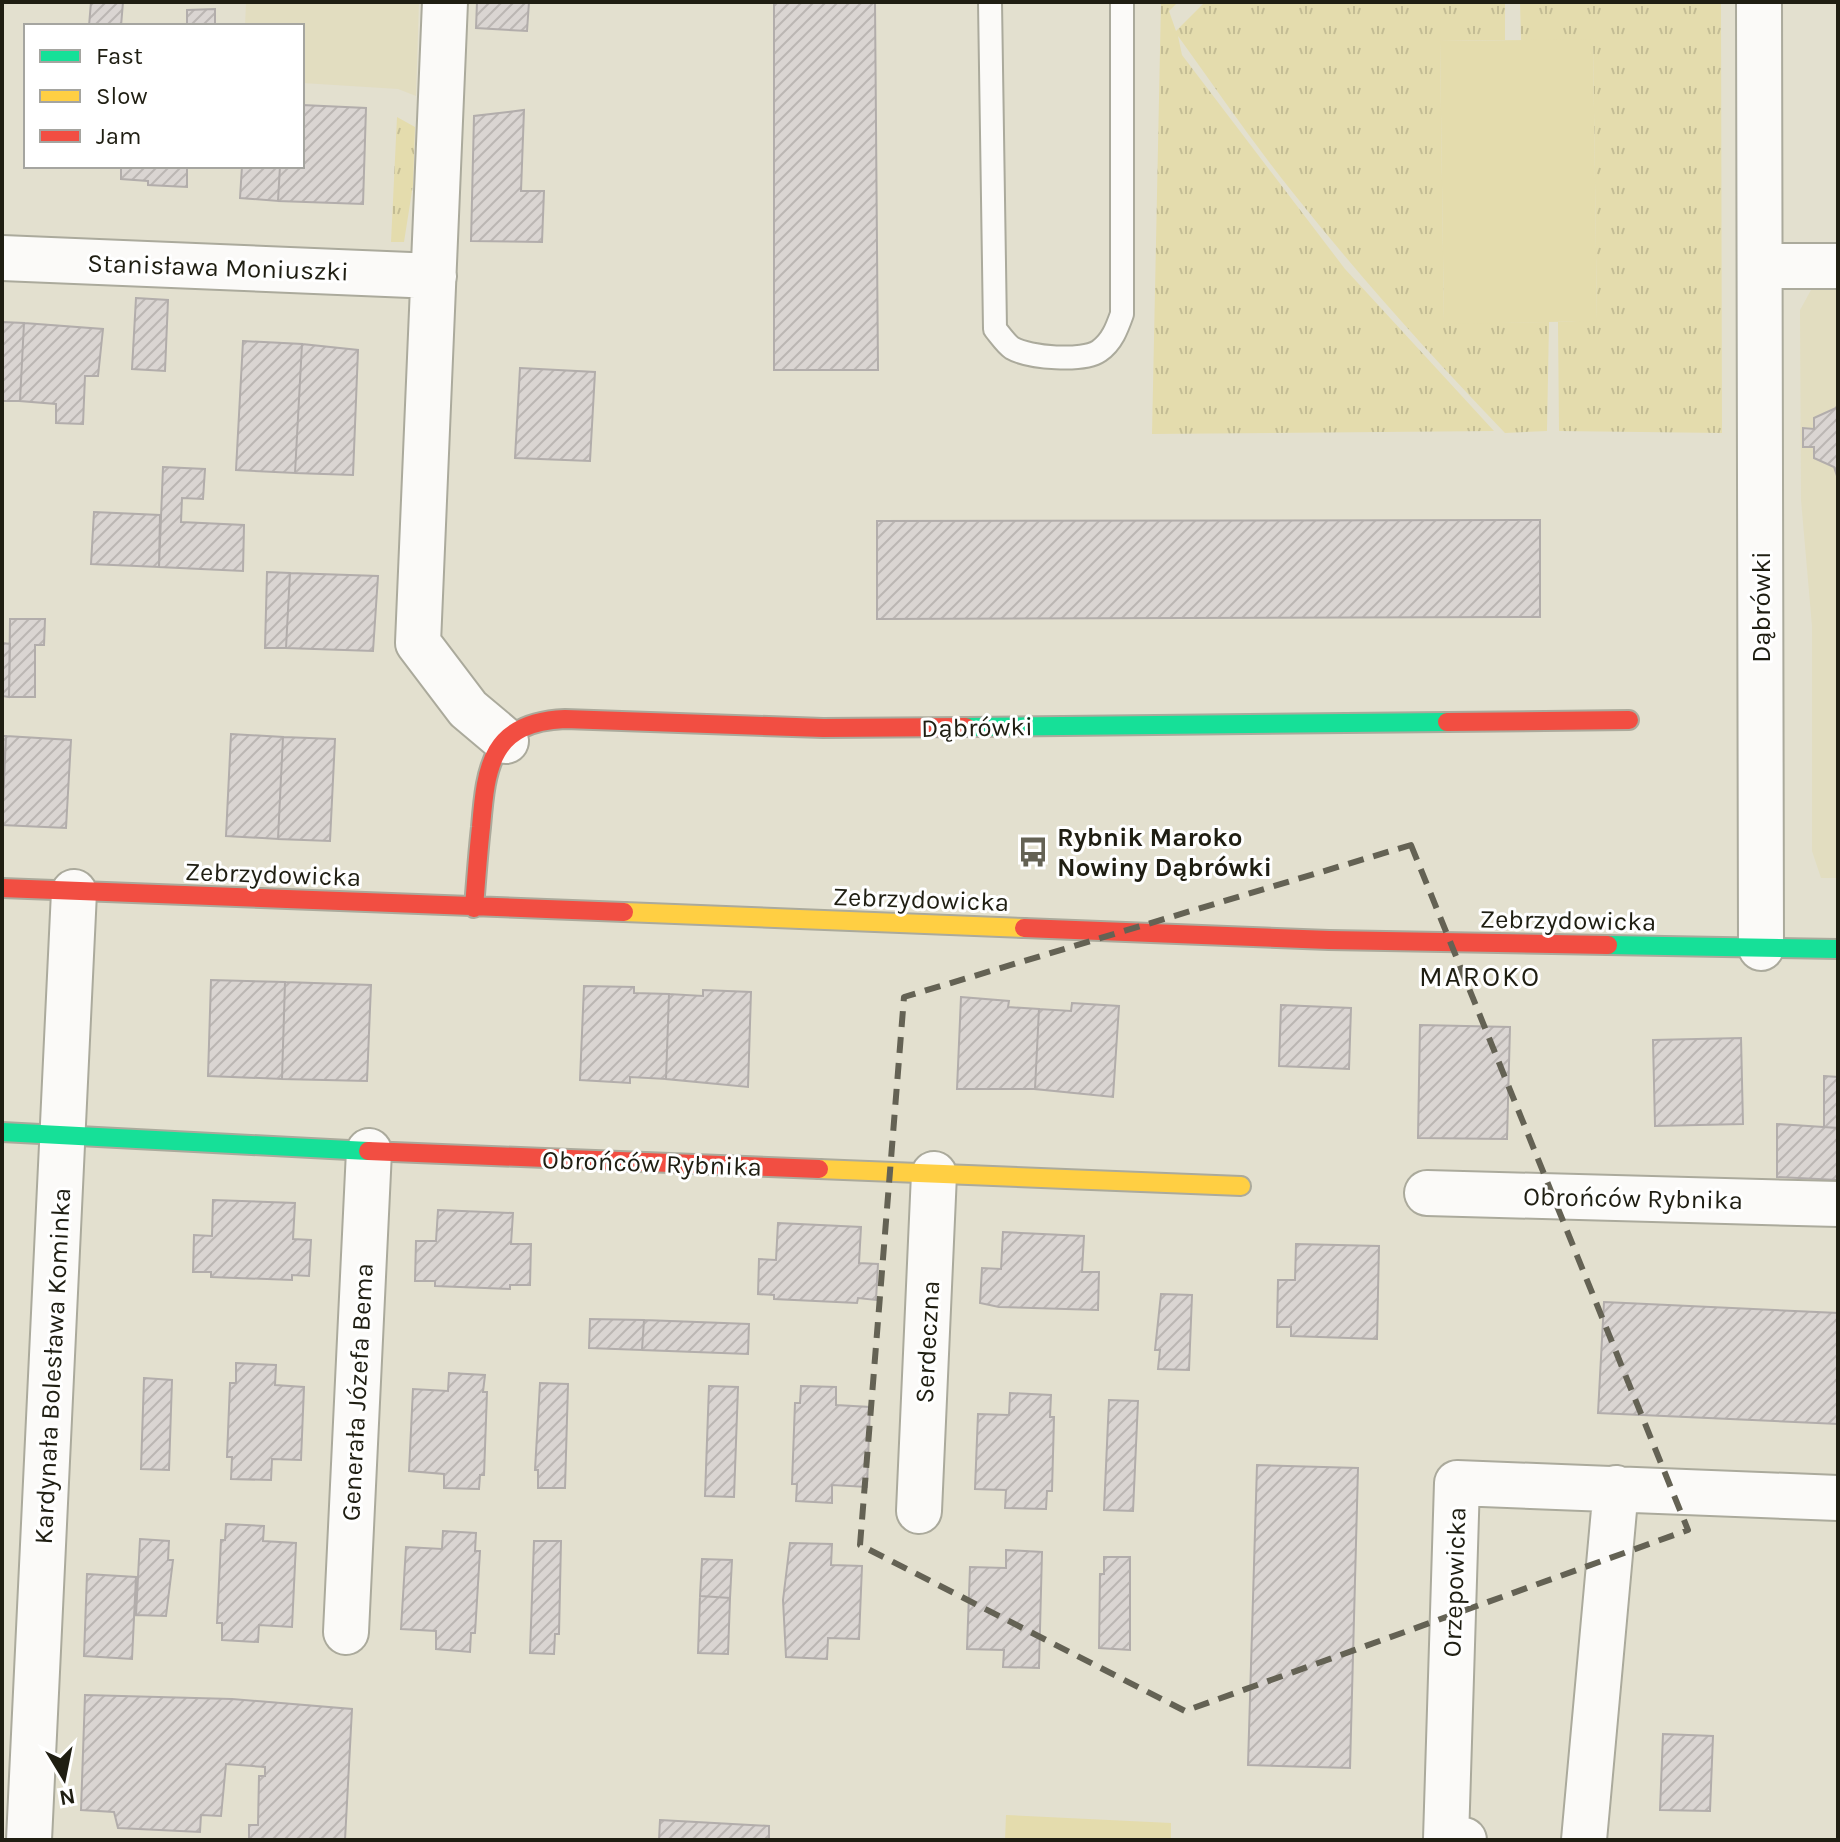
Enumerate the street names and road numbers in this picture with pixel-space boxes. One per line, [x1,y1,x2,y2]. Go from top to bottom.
street label: Stanisława Moniuszki [87,247,349,288]
street label: Dąbrówki [1746,551,1777,663]
street label: Dąbrówki [921,711,1033,744]
street label: Zebrzydowicka [184,856,362,893]
street label: Zebrzydowicka [832,881,1010,918]
street label: Zebrzydowicka [1479,903,1657,938]
street label: Obrońców Rybnika [542,1144,762,1183]
street label: Obrońców Rybnika [1523,1181,1743,1216]
street label: Kardynała Bolesława Kominka [28,1187,77,1545]
street label: Generała Józefa Bema [335,1262,380,1522]
street label: Serdeczna [909,1280,946,1404]
street label: Orzepowicka [1436,1506,1473,1658]

